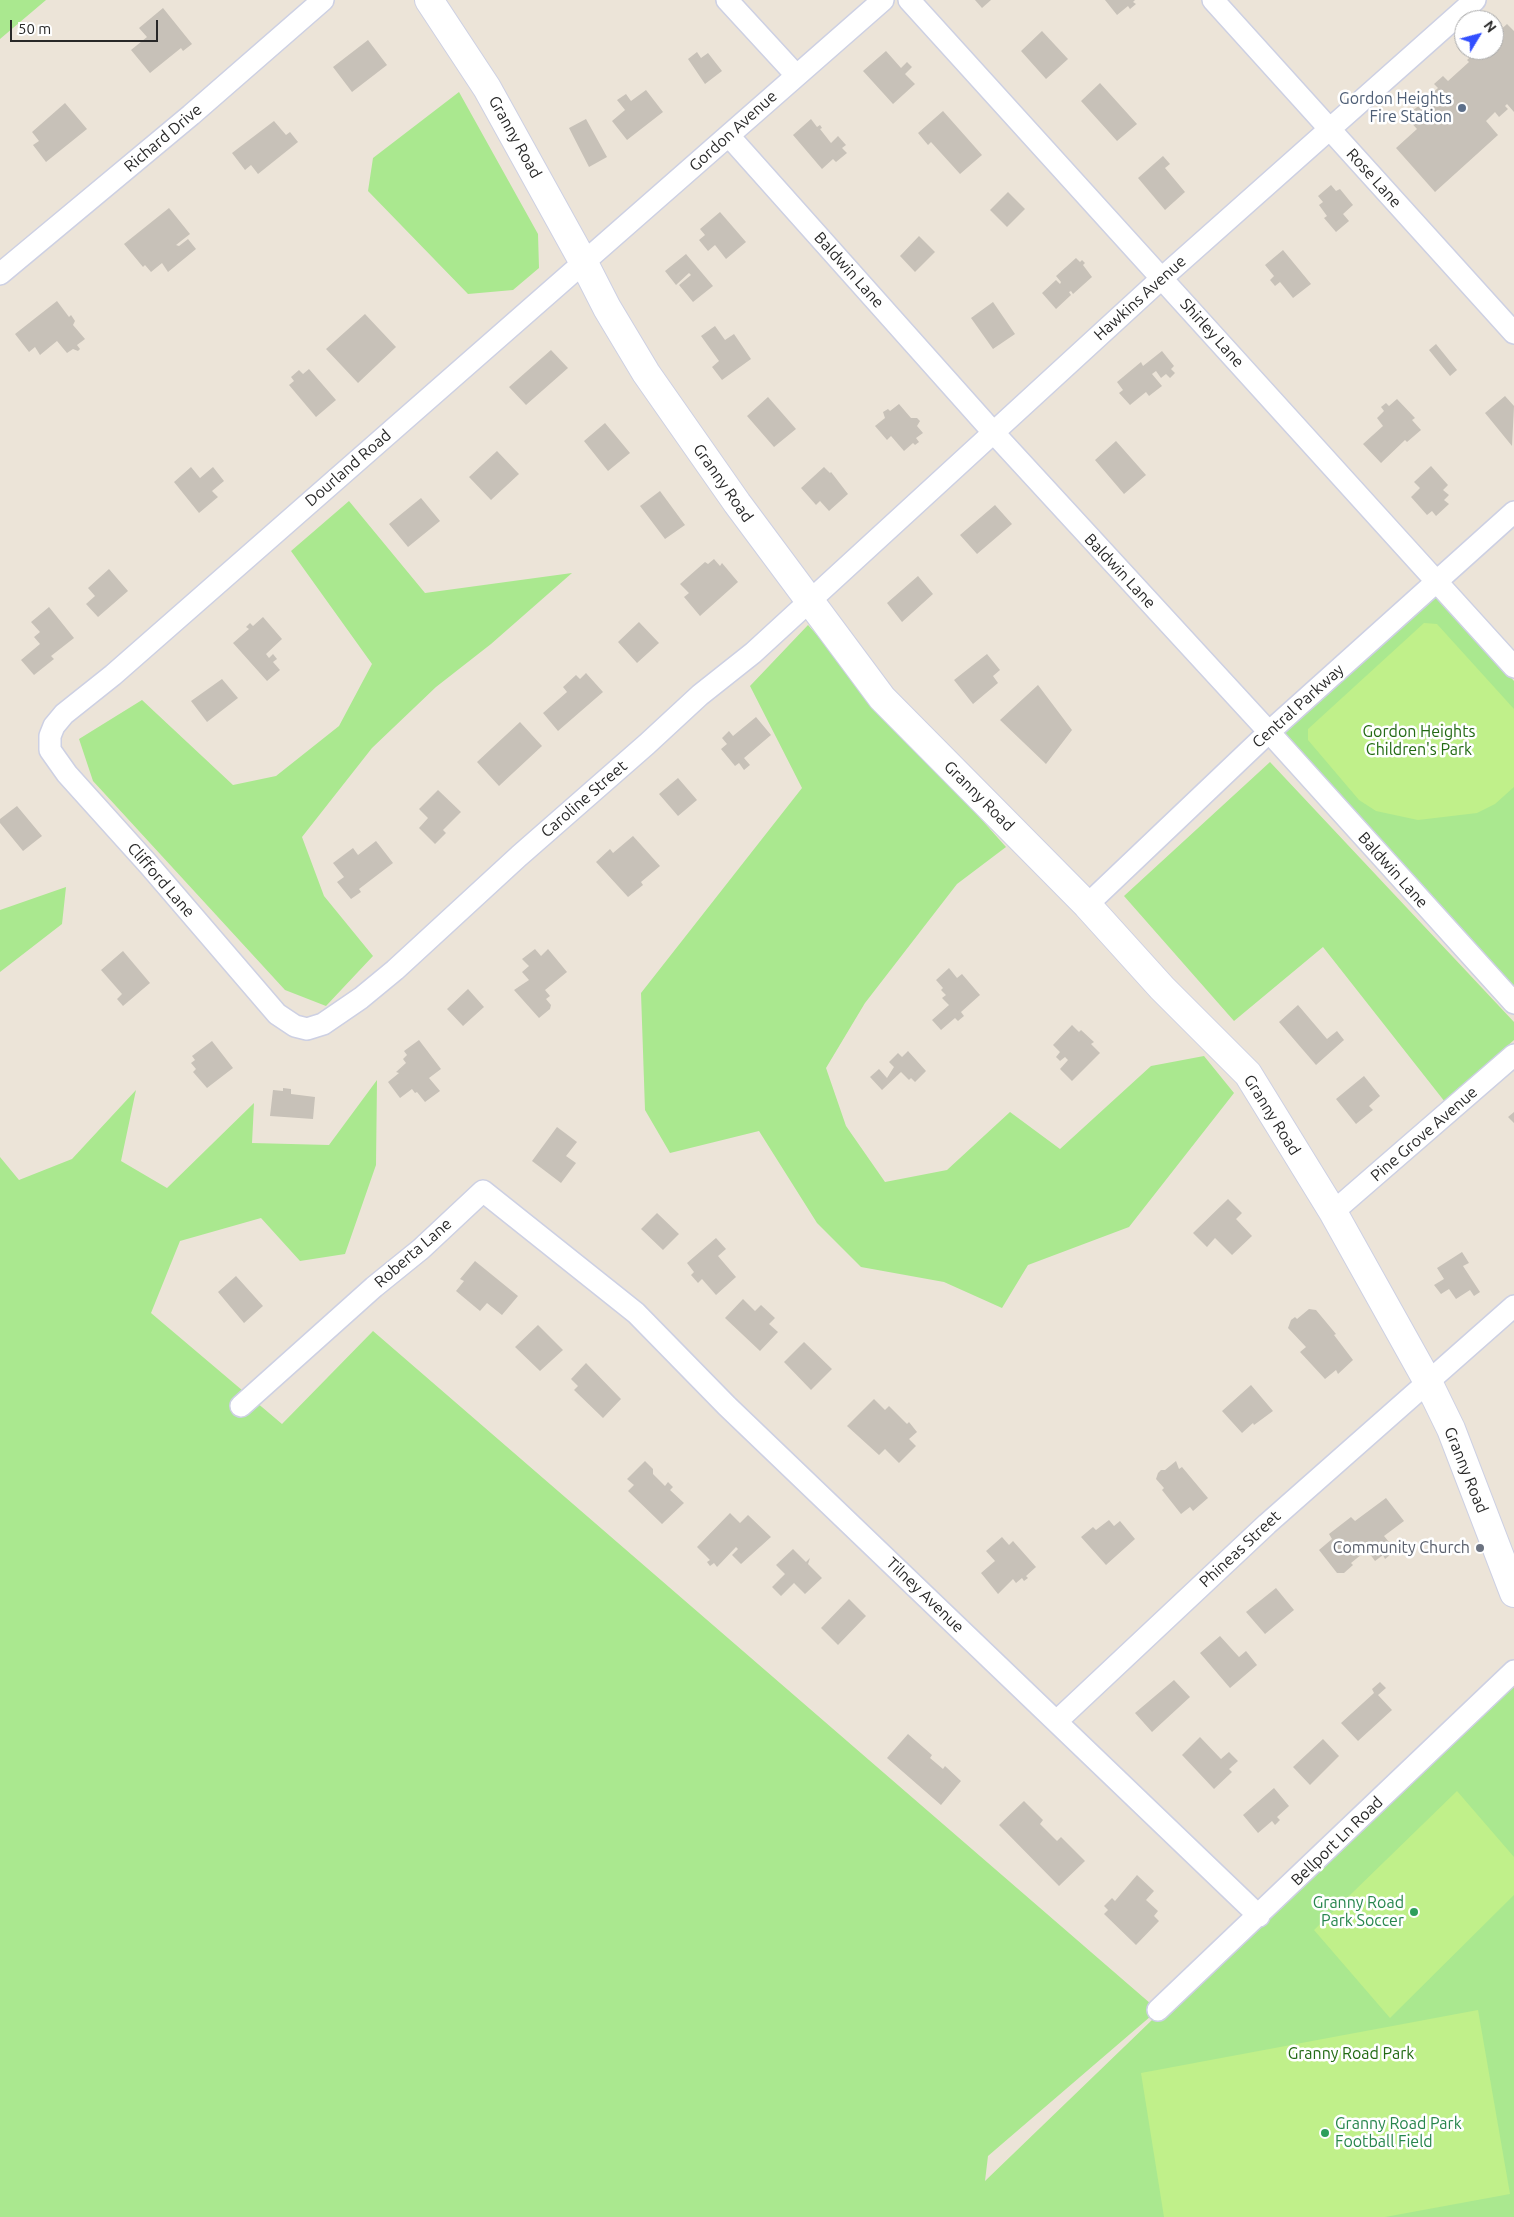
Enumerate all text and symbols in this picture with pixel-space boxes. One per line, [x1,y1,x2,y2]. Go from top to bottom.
scale bar [12,10,160,42]
north arrow [1454,10,1504,60]
text: N [1481,18,1500,36]
text: 50 m [18,20,51,37]
street label: Gordon Avenue [685,87,781,175]
place label: Gordon Heights Fire Station [1339,89,1452,127]
street label: Granny Road [484,92,546,182]
street label: Richard Drive [120,100,206,176]
marker: Gordon Heights Fire Station [1456,102,1468,114]
street label: Rose Lane [1342,144,1406,212]
street label: Baldwin Lane [810,228,888,312]
street label: Hawkins Avenue [1090,252,1190,344]
street label: Shirley Lane [1176,295,1248,371]
street label: Dourland Road [301,426,395,510]
street label: Granny Road [689,440,757,526]
street label: Baldwin Lane [1080,530,1160,612]
street label: Central Parkway [1248,660,1348,752]
park label: Gordon Heights Children's Park [1363,722,1475,760]
street label: Caroline Street [537,756,631,842]
street label: Granny Road [940,757,1018,835]
street label: Baldwin Lane [1354,828,1432,912]
street label: Clifford Lane [123,839,199,921]
street label: Granny Road [1240,1071,1304,1159]
street label: Pine Grove Avenue [1367,1082,1481,1186]
street label: Roberta Lane [370,1214,456,1292]
street label: Granny Road [1440,1424,1492,1516]
street label: Phineas Street [1195,1506,1285,1592]
place label: Community Church [1333,1538,1470,1558]
marker: Community Church [1474,1542,1486,1554]
street label: Tilney Avenue [882,1553,968,1637]
street label: Bellport Ln Road [1287,1792,1387,1890]
place label: Granny Road Park Soccer [1313,1893,1404,1931]
marker: Granny Road Park Soccer [1408,1906,1420,1918]
park label: Granny Road Park [1288,2044,1414,2064]
place label: Granny Road Park Football Field [1335,2114,1462,2152]
marker: Granny Road Park Football Field [1319,2127,1331,2139]

